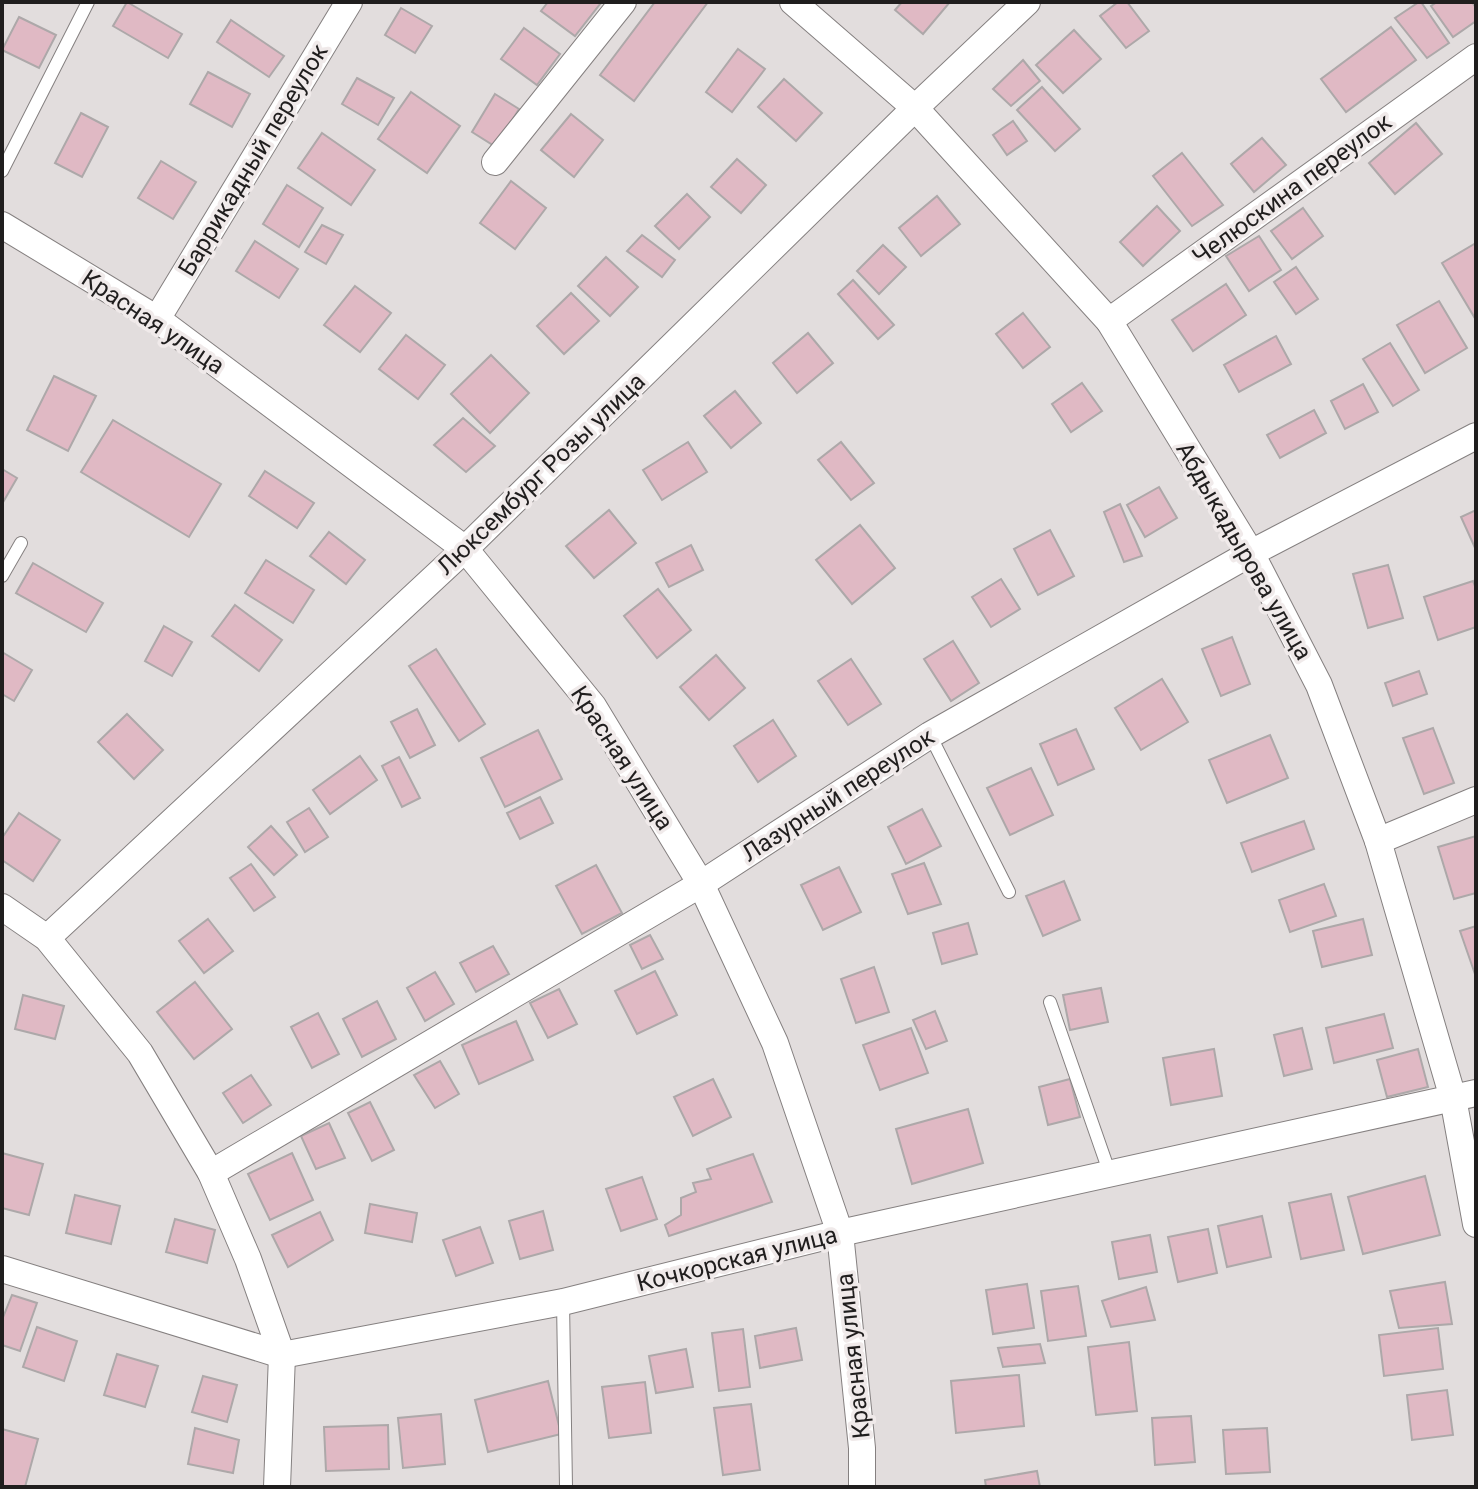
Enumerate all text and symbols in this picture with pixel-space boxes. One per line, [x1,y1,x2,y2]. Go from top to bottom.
street label: Баррикадный переулок [173,39,333,281]
street label: Челюскина переулок [1187,107,1397,271]
street label: Красная улица [76,264,230,380]
street label: Люксембург Розы улица [431,367,651,581]
street label: Абдыкадырова улица [1170,437,1318,665]
street label: Красная улица [565,681,679,835]
street label: Лазурный переулок [737,722,939,868]
street label: Кочкорская улица [634,1221,840,1297]
street label: Красная улица [830,1272,876,1440]

